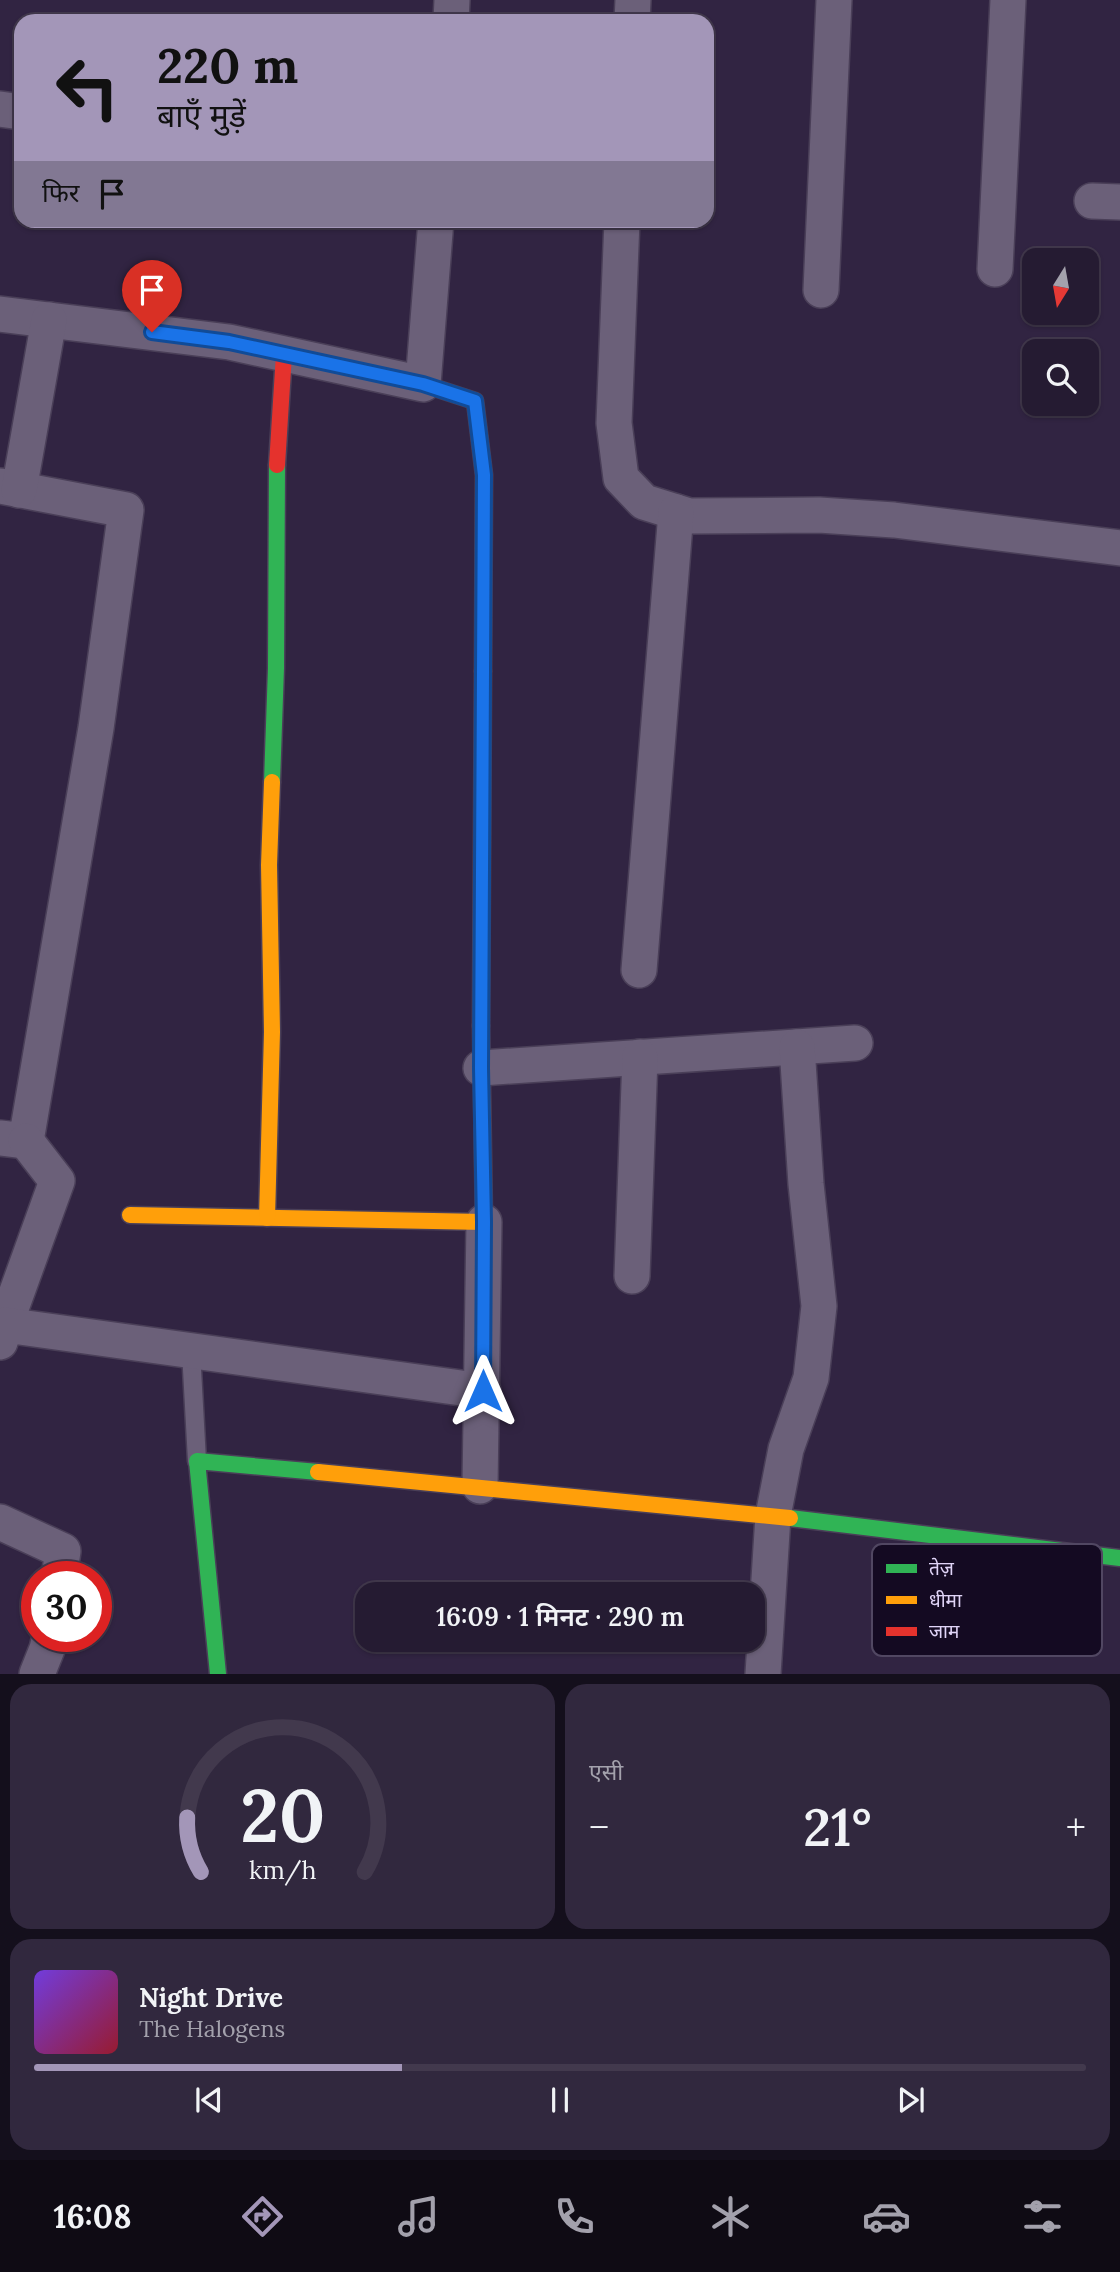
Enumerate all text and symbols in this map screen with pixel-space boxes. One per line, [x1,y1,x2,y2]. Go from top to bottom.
text: 220 m [157,34,298,96]
icon: left [42,42,133,133]
text: बाएँ मुड़ें [157,95,246,136]
icon: arrive [93,175,131,213]
text: फिर [42,176,79,209]
north arrow [1022,248,1099,326]
map controls [1022,248,1099,416]
pin [122,260,182,332]
icon: arrive [133,271,171,309]
button: search [1022,339,1099,416]
position arrow [446,1354,520,1428]
legend [872,1544,1102,1656]
text: तेज़ [929,1556,955,1580]
speed limit sign: 30 [21,1561,112,1652]
text: धीमा [929,1588,963,1612]
text: 16:09 · 1 मिनट · 290 m [436,1600,684,1633]
text: जाम [929,1619,960,1643]
text: एसी [589,1757,623,1786]
text: 20 [240,1770,325,1863]
text: 21° [803,1794,872,1860]
text: − [589,1803,609,1851]
text: + [1066,1803,1086,1851]
text: km/h [249,1854,316,1886]
text: Night Drive [139,1981,283,2014]
text: The Halogens [139,2014,285,2043]
icon: previous [190,2081,228,2119]
icon: pause [541,2081,579,2119]
icon: next [892,2081,930,2119]
icon: directions [238,2192,287,2241]
icon: music [394,2192,443,2241]
icon: phone [550,2192,599,2241]
icon: climate [706,2192,755,2241]
icon: car [862,2192,911,2241]
icon: filters [1018,2192,1067,2241]
text: 16:08 [53,2196,131,2237]

